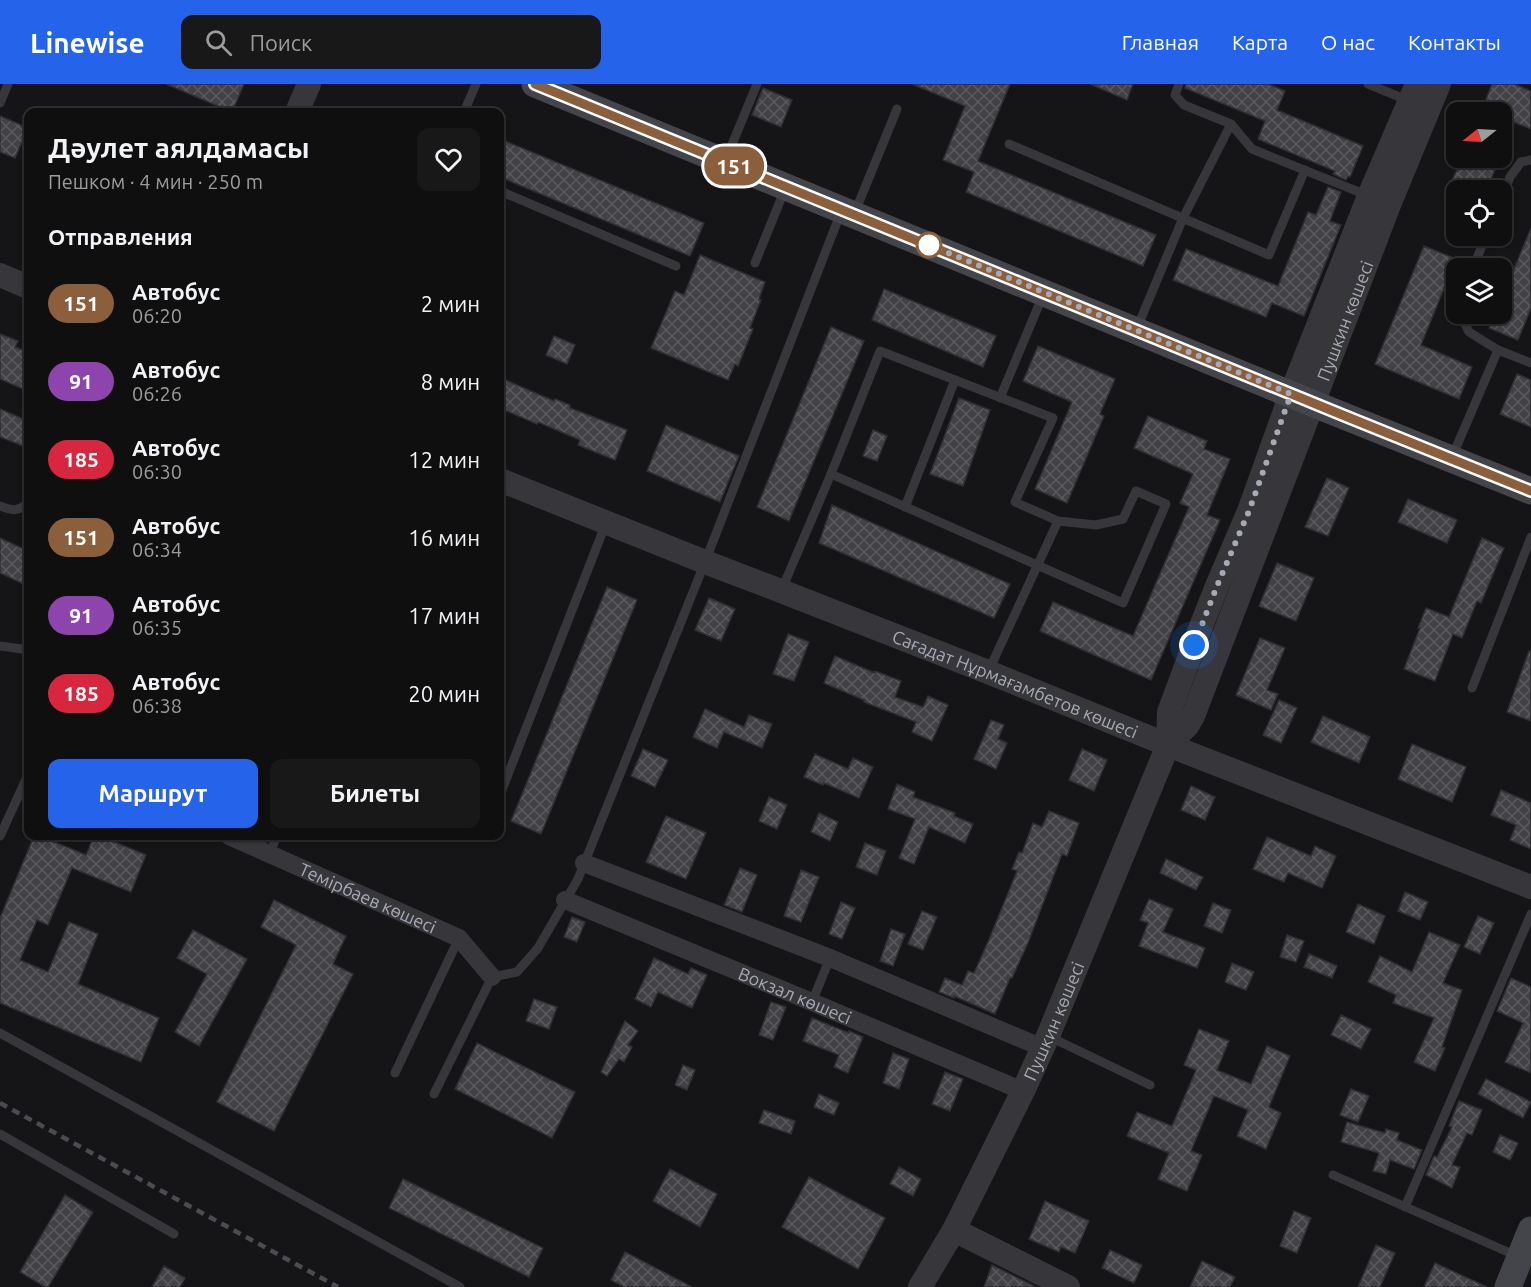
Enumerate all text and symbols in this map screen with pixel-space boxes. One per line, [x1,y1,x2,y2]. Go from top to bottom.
search box [181,15,601,69]
icon: search [202,26,235,59]
text: Linewise [30,27,145,58]
text: Поиск [250,30,312,55]
text: Главная [1122,30,1199,54]
text: Карта [1232,30,1288,54]
text: О нас [1321,30,1375,54]
text: Контакты [1408,30,1501,54]
north arrow [1446,102,1512,168]
map controls [1446,102,1512,324]
button: heart [417,128,480,191]
text: Дәулет аялдамасы [48,132,309,163]
line badge: 151 [700,146,768,185]
text: 151 [716,154,752,178]
text: Пешком · 4 мин · 250 m [48,170,263,193]
button: locate [1446,180,1512,246]
text: Отправления [48,224,193,249]
unlabelled marker [916,232,942,258]
street label: Пушкин көшесі [1313,258,1377,384]
button: layers [1446,258,1512,324]
text: Автобус [132,279,220,304]
text: 151 [63,291,99,315]
text: 2 мин [421,291,480,316]
text: 06:20 [132,304,182,327]
text: Автобус [132,357,220,382]
text: 91 [69,369,93,393]
text: 8 мин [421,369,480,394]
text: 06:26 [132,382,182,405]
text: Автобус [132,435,220,460]
text: 185 [63,447,99,471]
text: 12 мин [408,447,480,472]
text: 06:30 [132,460,182,483]
text: Автобус [132,513,220,538]
text: 151 [63,525,99,549]
text: 16 мин [408,525,480,550]
text: 06:34 [132,538,182,561]
text: Автобус [132,591,220,616]
text: 91 [69,603,93,627]
text: 17 мин [408,603,480,628]
text: 06:35 [132,616,182,639]
street label: Сағадат Нұрмағамбетов көшесі [890,626,1141,742]
your location [1179,630,1209,660]
text: Автобус [132,669,220,694]
text: 185 [63,681,99,705]
text: 20 мин [408,681,480,706]
text: 06:38 [132,694,182,717]
button: Маршрут [48,759,258,828]
button: Билеты [270,759,480,828]
street label: Темірбаев көшесі [296,859,440,937]
street label: Пушкин көшесі [1019,959,1088,1083]
street label: Вокзал көшесі [736,963,855,1028]

